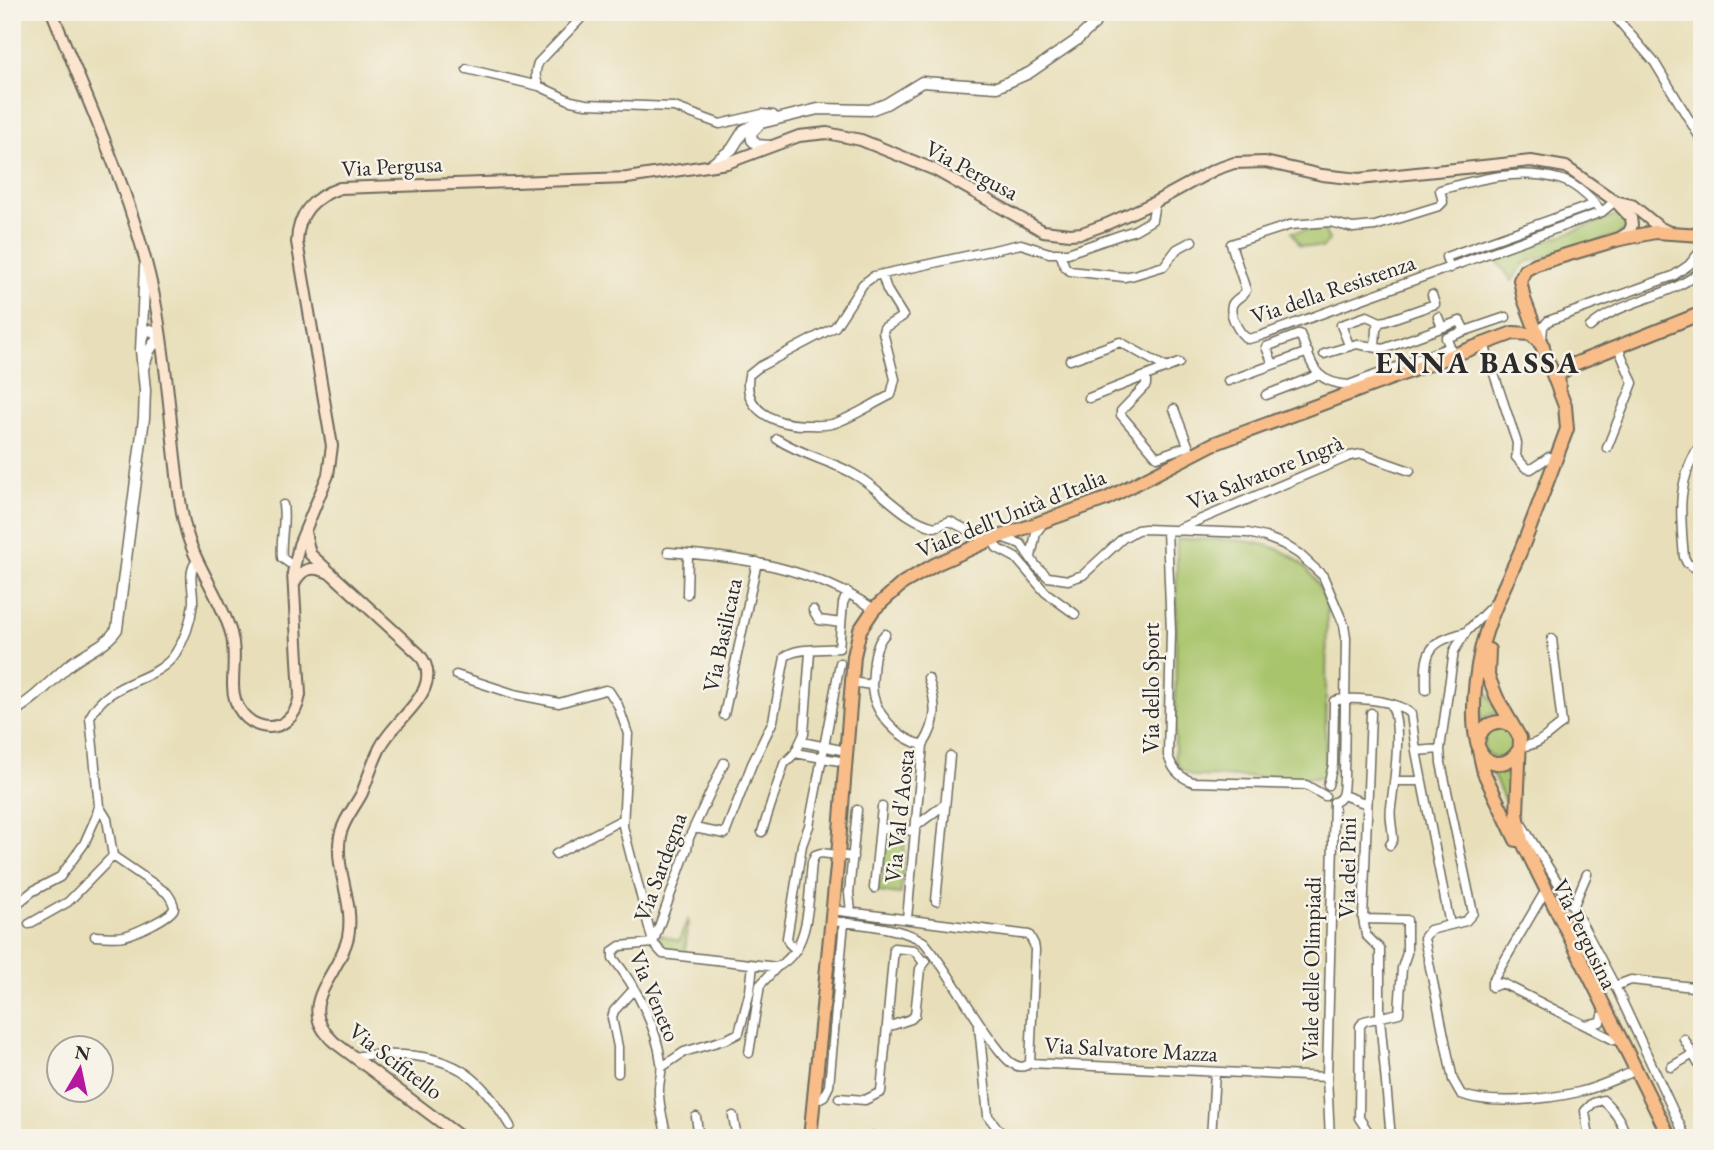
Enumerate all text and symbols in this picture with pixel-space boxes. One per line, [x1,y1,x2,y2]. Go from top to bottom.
street label: Via Pergusa [920,133,1025,207]
street label: Via Pergusa [341,148,444,184]
street label: Via della Resistenza [1247,247,1420,331]
district label: ENNA BASSA [1375,343,1581,382]
street label: Via Salvatore Ingrà [1183,427,1348,517]
street label: Viale dell'Unità d'Italia [912,461,1111,565]
street label: Via Basilicata [695,574,749,695]
street label: Via dello Sport [1136,622,1166,753]
street label: Via Val d'Aosta [877,747,921,884]
street label: Via Sardegna [626,808,694,926]
street label: Via dei Pini [1331,817,1363,919]
street label: Via Pergusina [1545,874,1625,995]
street label: Viale delle Olimpiadi [1294,876,1328,1062]
street label: Via Veneto [622,946,688,1046]
street label: Via Scifitello [343,1016,449,1106]
street label: Via Salvatore Mazza [1043,1029,1220,1069]
north arrow [46,1034,116,1104]
text: N [73,1039,93,1066]

